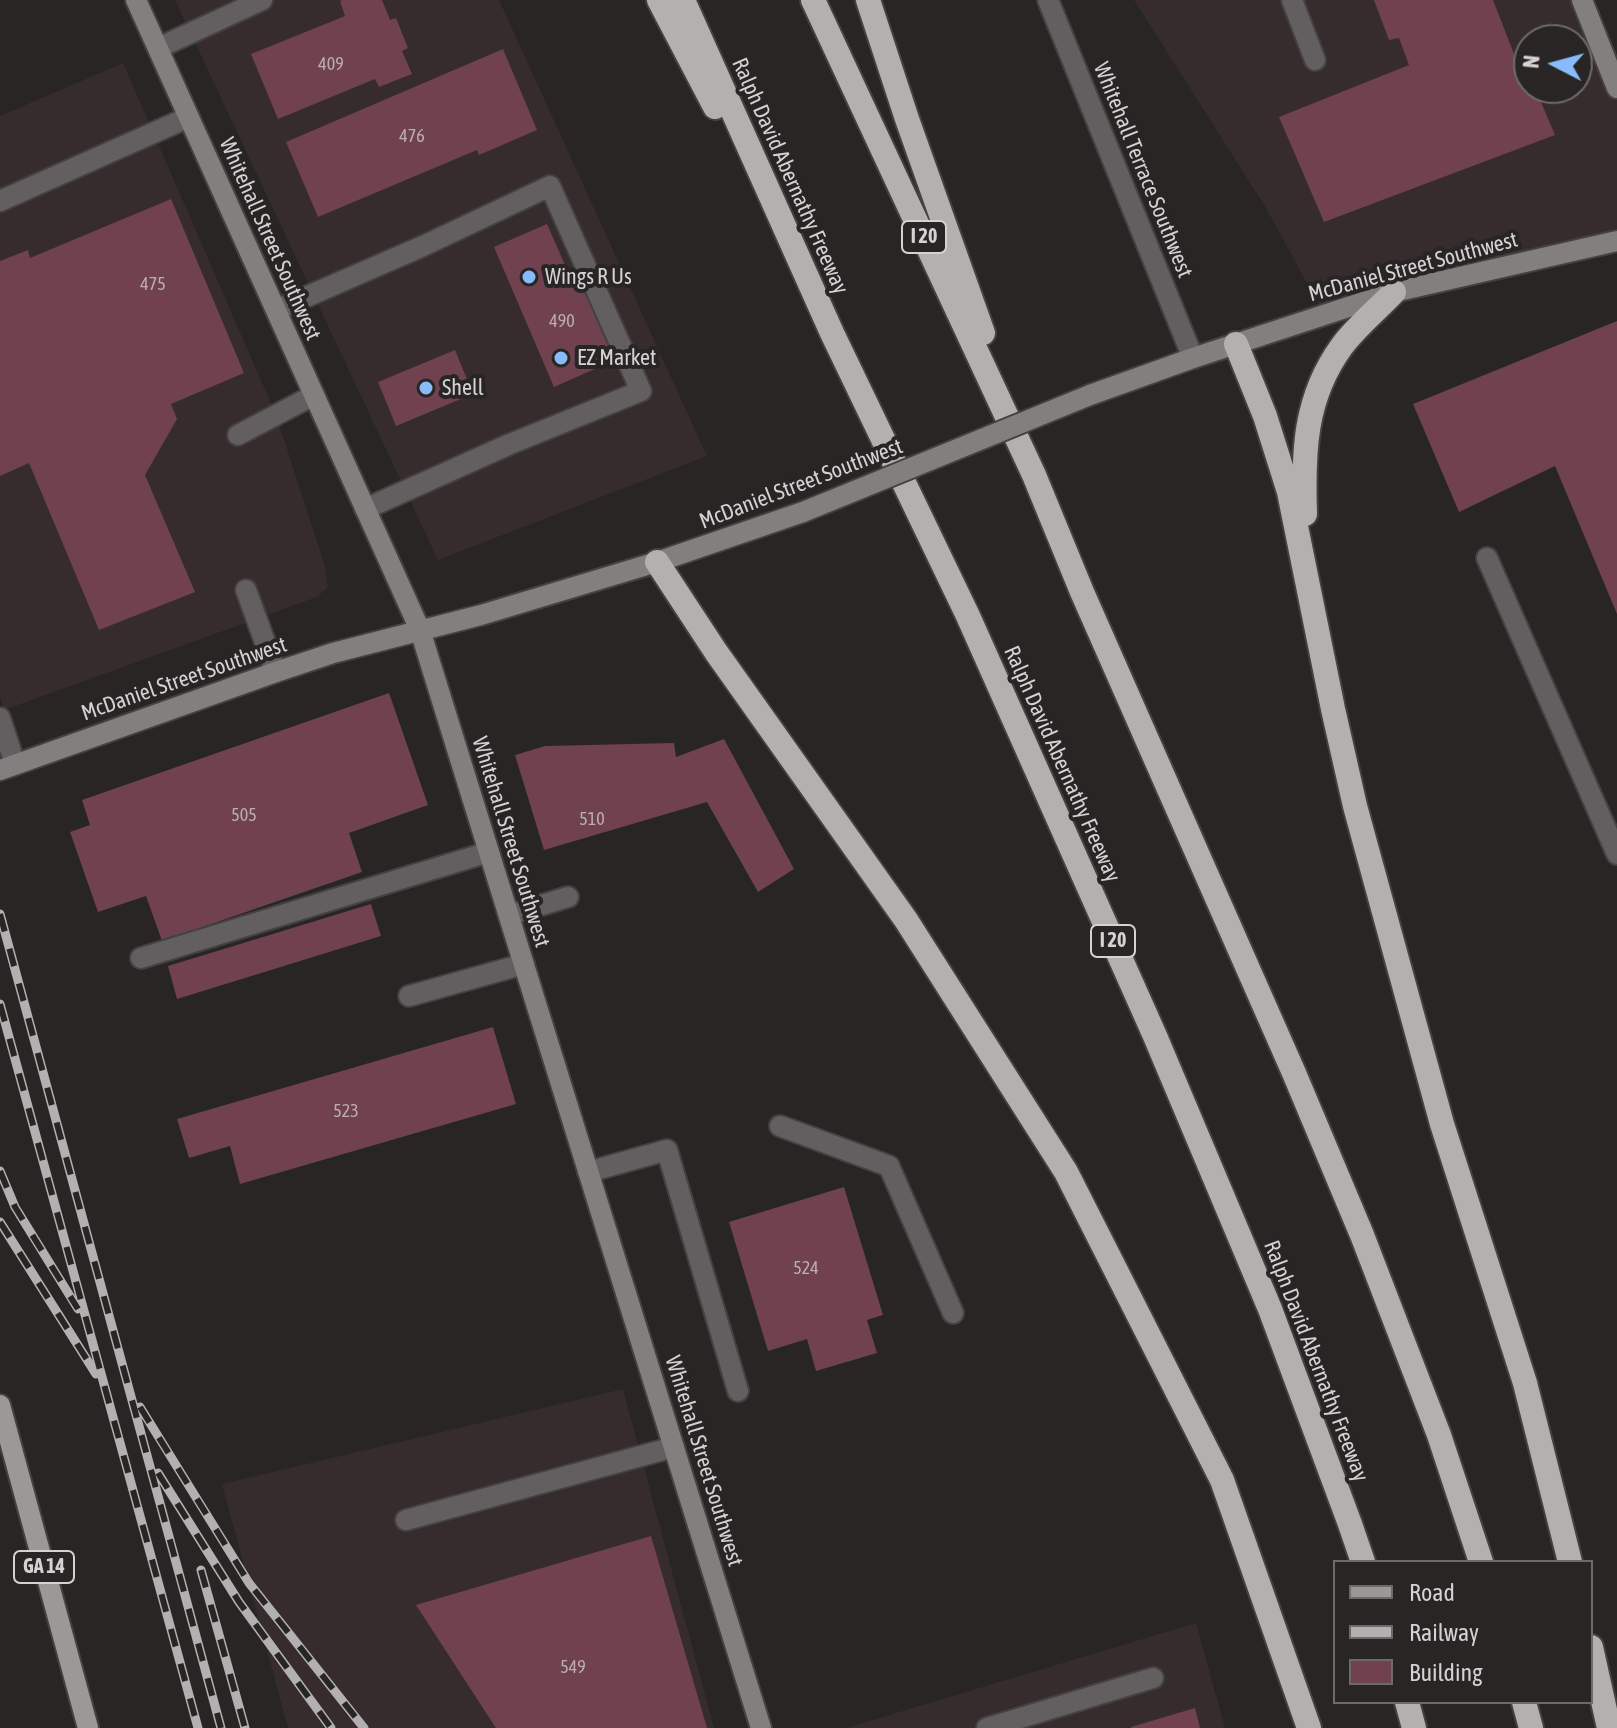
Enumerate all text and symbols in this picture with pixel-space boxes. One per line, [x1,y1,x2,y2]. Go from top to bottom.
north arrow [1513,24,1593,104]
house number: 409 [318,53,344,75]
street label: Ralph David Abernathy Freeway [726,54,854,298]
text: N [1518,54,1545,70]
street label: Whitehall Terrace Southwest [1088,59,1198,281]
house number: 476 [399,125,425,147]
street label: Whitehall Street Southwest [213,134,327,344]
road number: I 20 [902,221,946,253]
street label: McDaniel Street Southwest [1306,226,1520,308]
place label: Wings R Us [545,264,632,290]
marker: Wings R Us [520,268,538,286]
house number: 475 [140,273,166,295]
house number: 490 [549,310,575,332]
place label: EZ Market [577,345,656,371]
marker: EZ Market [552,349,570,367]
place label: Shell [442,375,484,401]
marker: Shell [417,379,435,397]
street label: McDaniel Street Southwest [696,433,906,535]
street label: McDaniel Street Southwest [78,631,290,727]
street label: Ralph David Abernathy Freeway [998,642,1126,886]
street label: Whitehall Street Southwest [466,733,556,951]
house number: 505 [231,804,257,826]
house number: 510 [579,808,605,830]
road number: I 20 [1091,925,1135,957]
house number: 523 [333,1100,359,1122]
street label: Ralph David Abernathy Freeway [1258,1237,1374,1485]
house number: 524 [793,1257,819,1279]
street label: Whitehall Street Southwest [659,1352,749,1570]
road number: GA 14 [14,1551,74,1583]
legend [1333,1560,1593,1704]
text: Road [1409,1579,1455,1606]
text: Railway [1409,1619,1479,1646]
house number: 549 [560,1656,586,1678]
text: Building [1409,1659,1482,1686]

